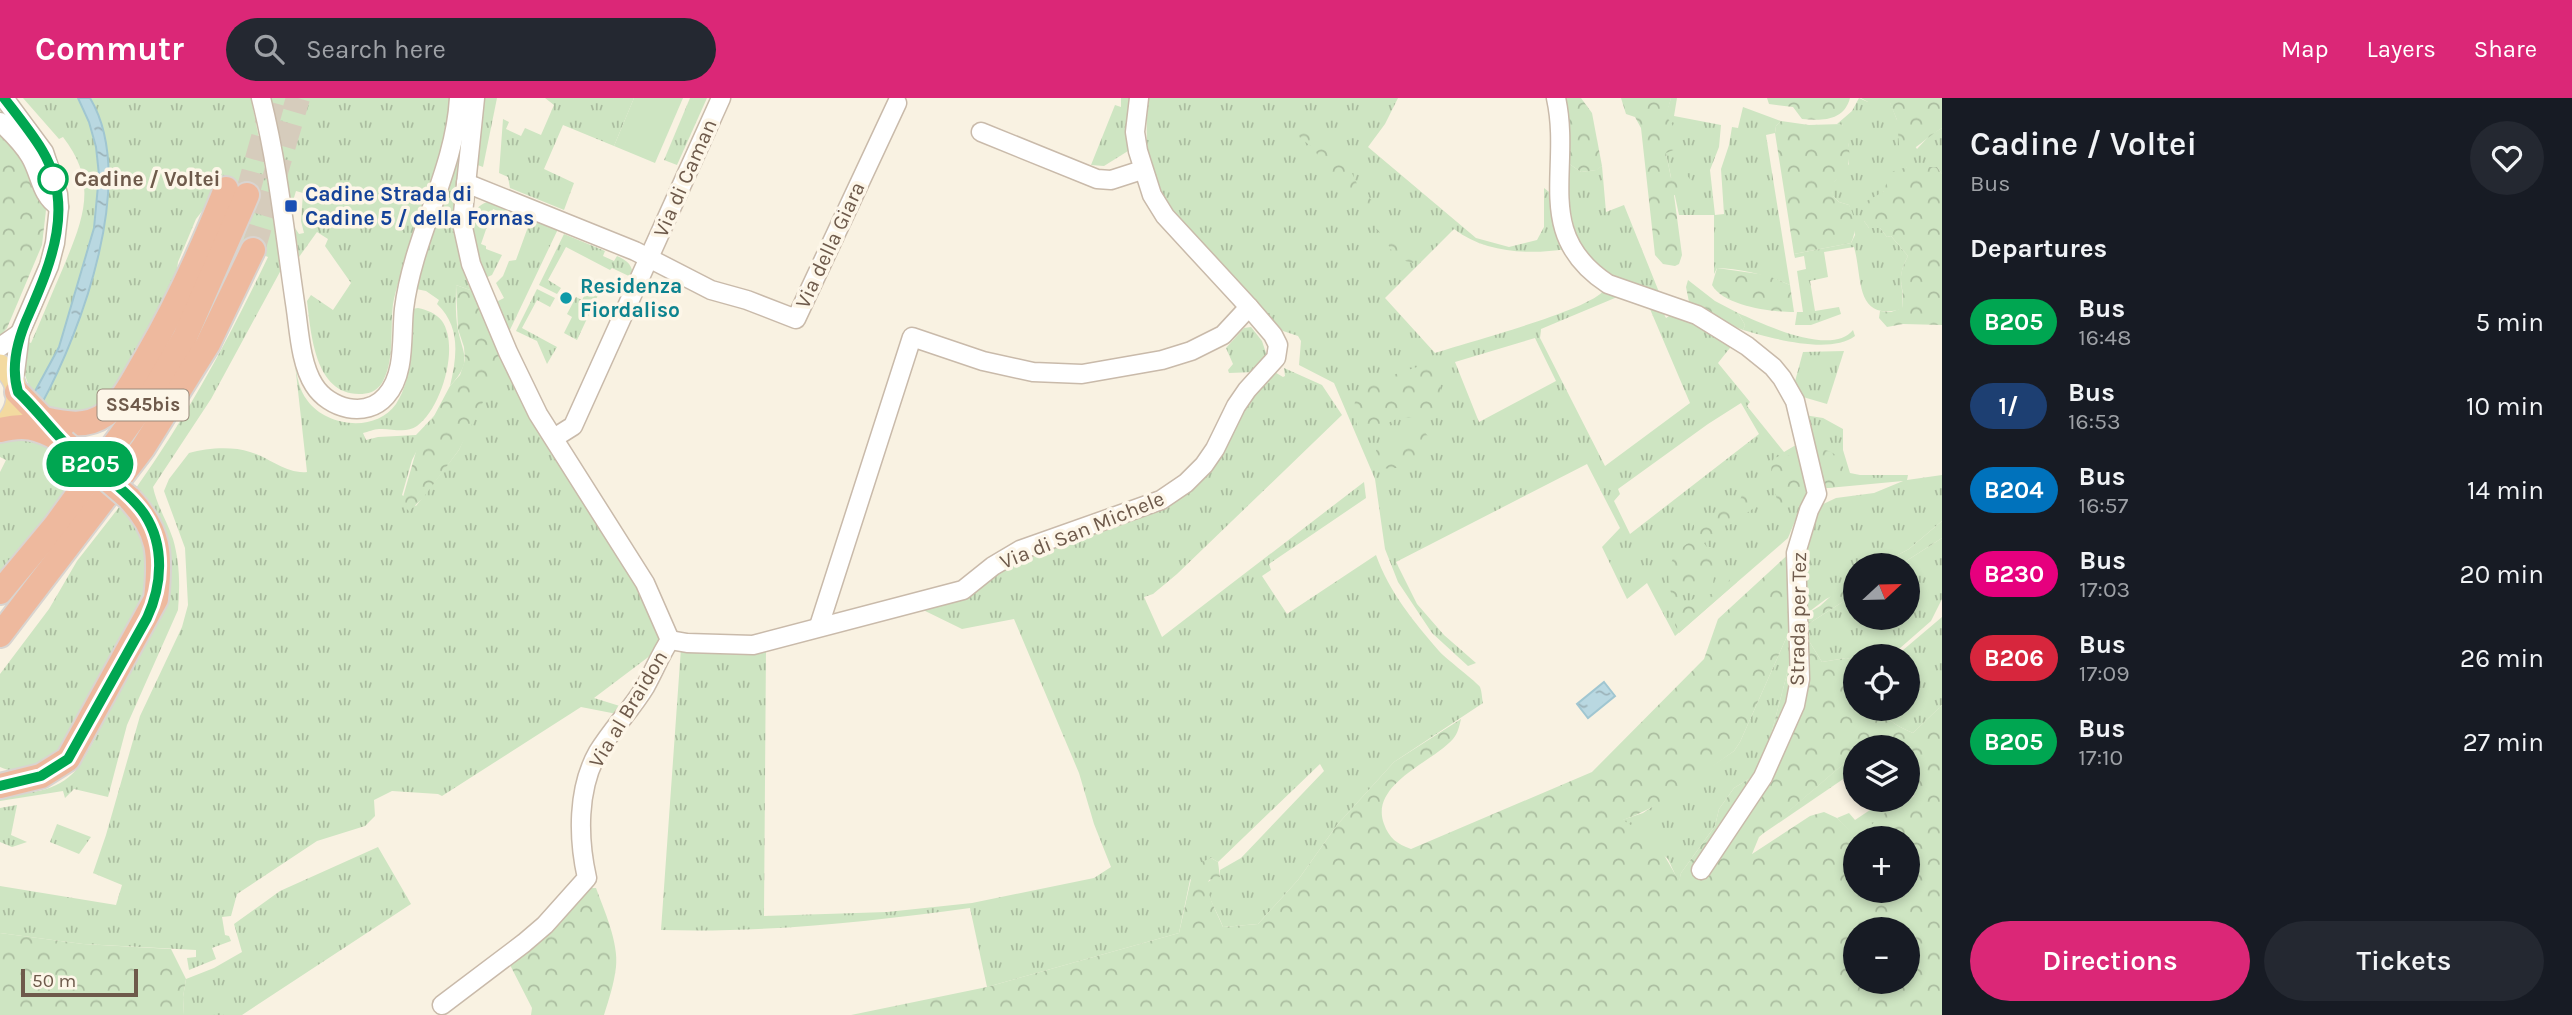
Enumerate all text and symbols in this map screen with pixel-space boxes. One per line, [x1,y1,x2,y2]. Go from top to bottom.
search box [226,18,716,81]
text: Commutr [35,30,184,68]
icon: search [250,30,288,68]
text: Search here [306,34,446,65]
text: Map [2281,35,2329,63]
text: Layers [2367,35,2436,63]
text: Share [2474,35,2537,63]
street label: Via di Caman [648,115,722,241]
button: heart [2470,121,2544,195]
text: Cadine / Voltei [1970,125,2197,163]
marker: Cadine / Voltei [38,164,68,194]
place label: Cadine / Voltei [74,167,221,191]
text: Bus [1970,170,2010,197]
street label: Via della Giara [790,178,870,312]
place label: Cadine Strada di Cadine 5 / della Fornas [305,182,534,230]
marker: Cadine Strada di Cadine 5 / della Fornas [283,198,299,214]
text: Departures [1970,233,2107,264]
place label: Residenza Fiordaliso [580,274,682,322]
marker: Residenza Fiordaliso [558,290,574,306]
text: Bus [2078,293,2125,324]
text: 5 min [2475,307,2544,338]
text: B205 [1984,308,2043,336]
text: 16:48 [2078,324,2131,351]
text: Bus [2068,377,2115,408]
road number: SS45bis [97,390,188,420]
text: 10 min [2466,391,2544,422]
text: 1/ [1999,392,2018,420]
text: 16:53 [2068,408,2121,435]
line badge: B205 [41,441,139,487]
text: B205 [60,450,120,478]
text: Bus [2079,461,2125,492]
text: 14 min [2467,475,2544,506]
text: B204 [1984,476,2044,504]
street label: Via di San Michele [996,486,1168,574]
text: 16:57 [2079,492,2128,519]
text: Bus [2079,545,2126,576]
street label: Strada per Tez [1785,552,1811,686]
north arrow [1843,553,1920,630]
map controls [1843,553,1920,994]
text: 20 min [2460,559,2544,590]
text: B230 [1984,560,2044,588]
text: 17:03 [2079,576,2130,603]
text: Bus [2079,629,2126,660]
text: 26 min [2460,643,2544,674]
button: locate [1843,644,1920,721]
text: B206 [1984,644,2044,672]
street label: Via al Braidon [584,646,672,772]
text: 17:09 [2079,660,2130,687]
text: Bus [2078,713,2125,744]
text: 27 min [2463,727,2544,758]
text: B205 [1984,728,2043,756]
button: layers [1843,735,1920,812]
text: 17:10 [2078,744,2123,771]
button: + [1843,826,1920,903]
button: − [1843,917,1920,994]
button: Directions [1970,921,2250,1001]
button: Tickets [2264,921,2544,1001]
scale bar [21,966,138,998]
text: 50 m [32,970,76,992]

